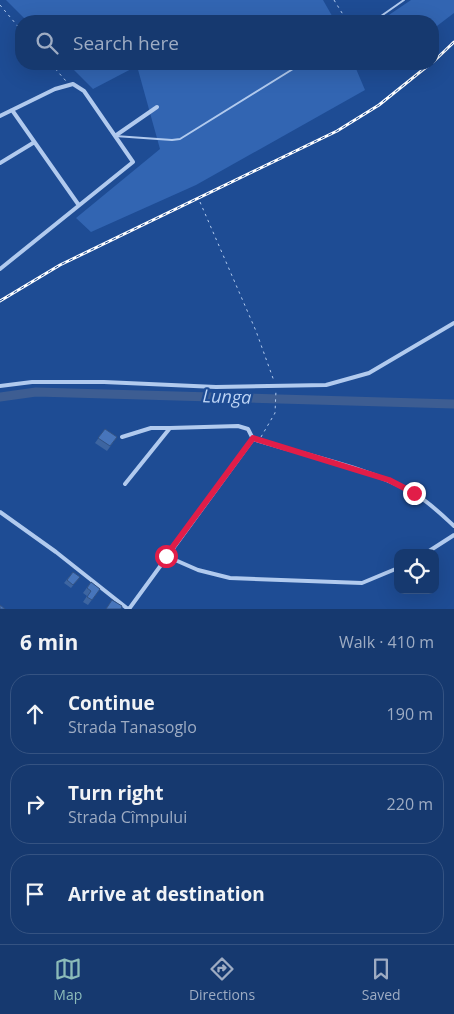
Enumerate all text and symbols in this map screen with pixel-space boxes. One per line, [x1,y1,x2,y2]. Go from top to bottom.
search box [15,15,439,70]
icon: search [33,29,61,57]
text: Search here [73,30,179,56]
water label: Lunga [202,383,252,409]
route end [403,482,426,505]
route start [155,545,178,568]
map controls [394,549,439,594]
button: locate [394,549,439,594]
text: 6 min [20,628,78,656]
text: Walk · 410 m [339,631,434,653]
text: Continue [68,690,155,716]
icon: ahead [21,700,49,728]
text: 190 m [387,703,433,725]
text: Strada Tanasoglo [68,716,197,738]
text: Turn right [68,780,163,806]
icon: right [21,790,49,818]
text: 220 m [387,793,433,815]
text: Strada Cîmpului [68,806,187,828]
icon: arrive [21,880,49,908]
text: Arrive at destination [68,881,265,907]
tab: Map [53,955,82,1004]
tab: Directions [189,955,255,1004]
tab: Saved [362,955,401,1004]

